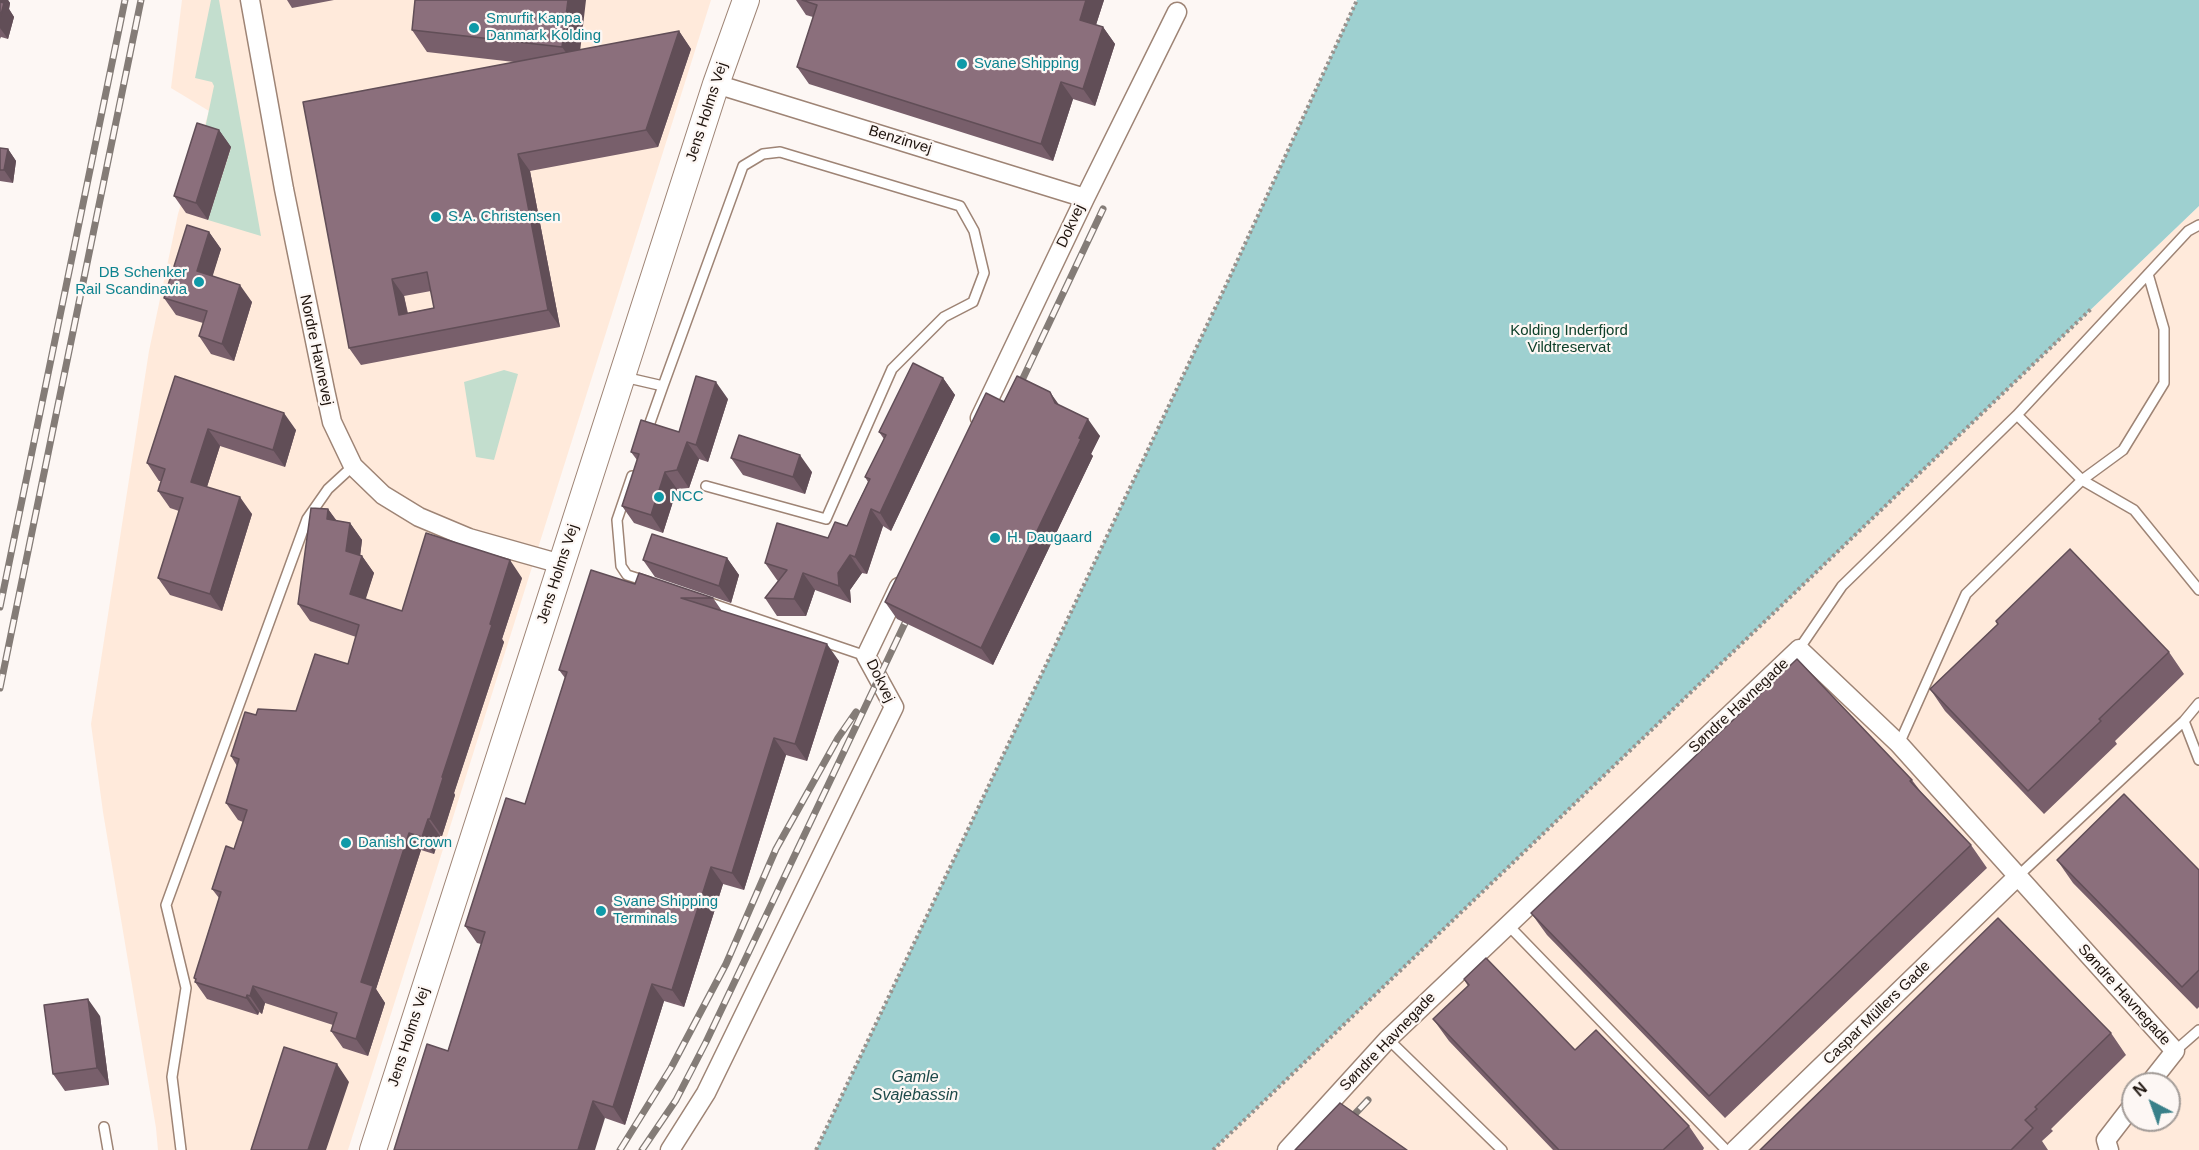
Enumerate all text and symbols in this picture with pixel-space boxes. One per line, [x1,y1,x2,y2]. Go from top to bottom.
place label: Smurfit Kappa Danmark Kolding [486,10,601,45]
marker: Smurfit Kappa Danmark Kolding [467,21,481,35]
place label: Svane Shipping [974,55,1079,73]
marker: Svane Shipping [955,57,969,71]
street label: Jens Holms Vej [682,60,732,164]
street label: Benzinvej [866,122,934,158]
street label: Dokvej [1053,201,1089,251]
place label: S.A. Christensen [448,208,561,226]
marker: S.A. Christensen [429,210,443,224]
place label: DB Schenker Rail Scandinavia [75,264,187,299]
marker: DB Schenker Rail Scandinavia [192,275,206,289]
street label: Nordre Havnevej [295,293,337,407]
park label: Kolding Inderfjord Vildtreservat [1510,322,1628,357]
place label: NCC [671,488,703,506]
marker: NCC [652,490,666,504]
street label: Jens Holms Vej [533,522,583,626]
place label: H. Daugaard [1007,529,1092,547]
marker: H. Daugaard [988,531,1002,545]
street label: Søndre Havnegade [1685,655,1793,757]
street label: Dokvej [862,656,898,706]
place label: Danish Crown [358,834,452,852]
marker: Danish Crown [339,836,353,850]
place label: Svane Shipping Terminals [613,893,718,928]
marker: Svane Shipping Terminals [594,904,608,918]
street label: Søndre Havnegade [2074,941,2174,1049]
street label: Caspar Müllers Gade [1820,957,1934,1069]
street label: Jens Holms Vej [384,985,434,1089]
street label: Søndre Havnegade [1336,989,1440,1095]
water label: Gamle Svajebassin [872,1068,958,1106]
north arrow [2121,1072,2181,1132]
text: N [2130,1079,2150,1100]

